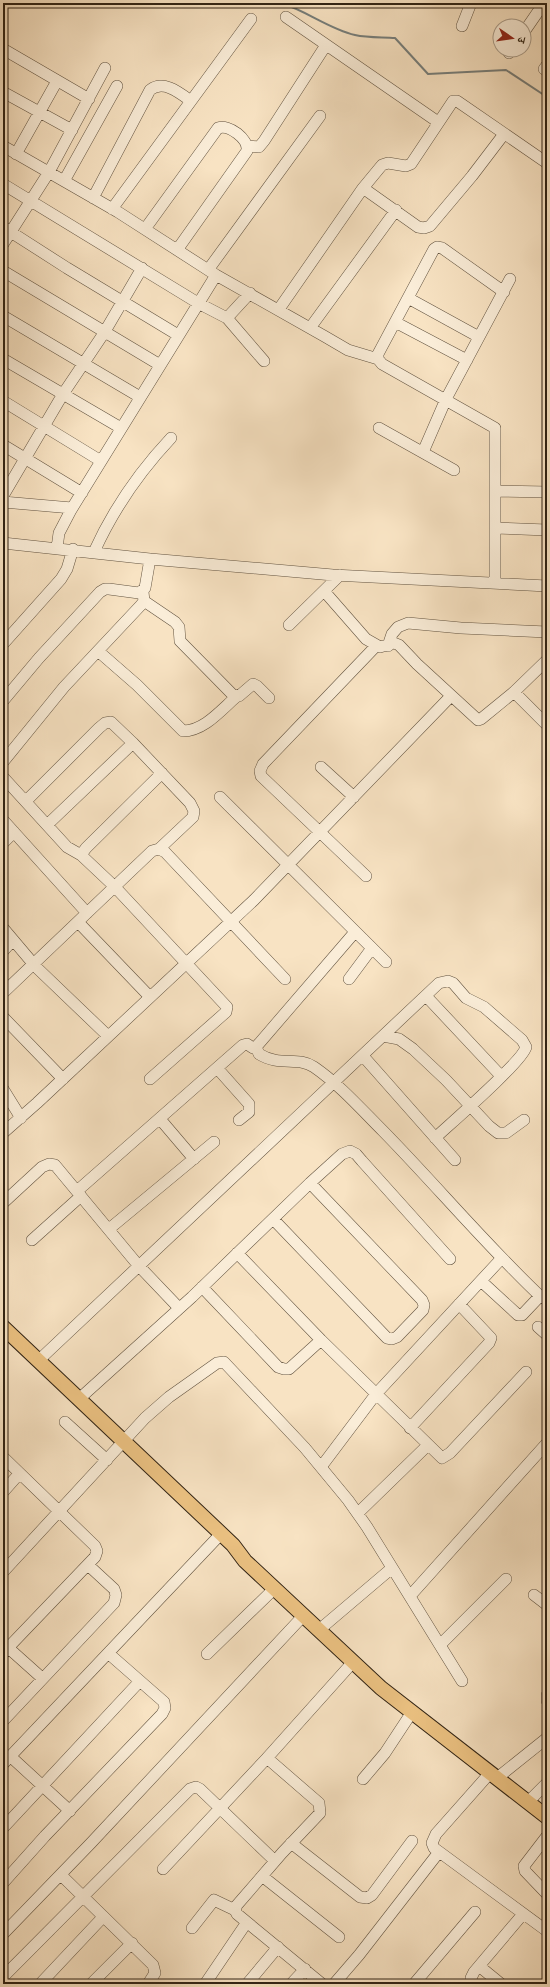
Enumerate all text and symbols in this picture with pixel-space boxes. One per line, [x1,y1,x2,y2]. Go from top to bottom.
north arrow [492,18,532,58]
text: उ [512,35,529,46]

